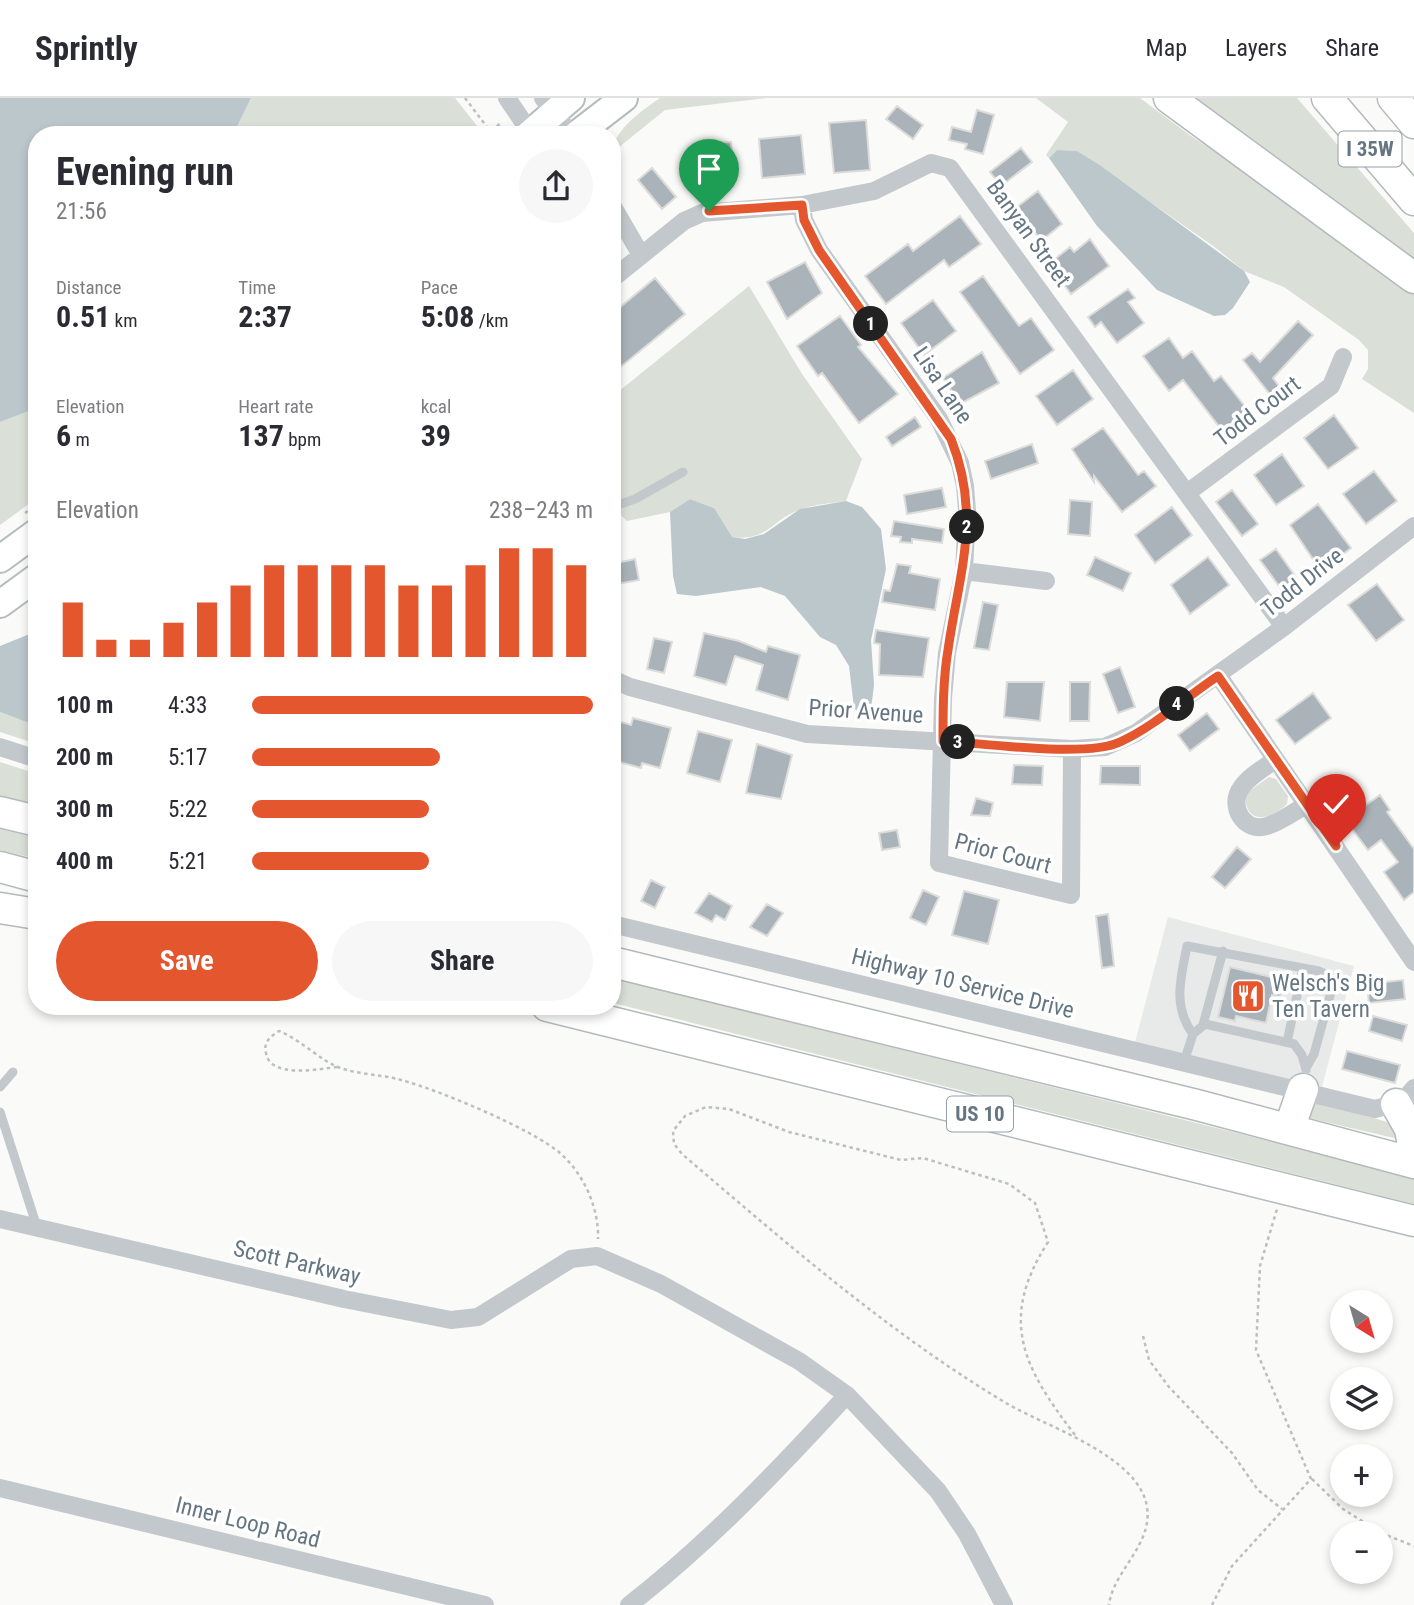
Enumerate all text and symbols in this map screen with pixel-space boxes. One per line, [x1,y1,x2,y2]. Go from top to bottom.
text: Sprintly [35,29,138,68]
text: Map [1146,34,1187,62]
text: Layers [1225,34,1287,62]
text: Share [1325,34,1379,62]
road number: I 35W [1338,132,1402,166]
pin [679,139,739,211]
button: share [519,149,593,223]
text: Evening run [56,150,234,194]
icon: arrive [690,150,728,188]
street label: Banyan Street [981,175,1076,292]
text: 21:56 [56,198,107,225]
text: Distance [56,276,121,299]
text: Time [238,276,276,299]
text: Pace [421,276,458,299]
text: 0.51 [56,299,110,334]
text: 2:37 [238,299,292,334]
text: 5:08 [421,299,474,334]
pin: 1 [854,306,888,342]
text: km [110,309,137,332]
text: /km [474,309,509,332]
text: 1 [866,312,875,335]
street label: Lisa Lane [907,342,978,429]
street label: Todd Court [1209,370,1306,452]
text: Elevation [56,395,124,418]
text: Heart rate [238,395,313,418]
text: kcal [421,395,451,418]
text: 6 [56,418,71,453]
text: 137 [238,418,284,453]
text: 39 [421,418,451,453]
text: m [71,428,90,451]
text: bpm [284,428,321,451]
text: Elevation [56,497,139,524]
text: 238–243 m [489,497,593,524]
pin: 2 [950,510,984,544]
text: 2 [962,515,971,538]
street label: Todd Drive [1256,542,1349,623]
pin: 4 [1160,686,1194,722]
text: 100 m [56,692,113,719]
text: 4:33 [168,692,207,719]
text: 4 [1172,692,1181,715]
street label: Prior Avenue [808,694,924,729]
pin: 3 [940,724,976,760]
text: 3 [953,730,962,753]
text: 200 m [56,744,113,771]
text: 5:17 [168,744,207,771]
pin [1306,774,1366,846]
icon: check [1317,785,1355,823]
text: 300 m [56,796,113,823]
text: 5:22 [168,796,207,823]
street label: Prior Court [952,828,1054,879]
text: 400 m [56,848,113,875]
text: 5:21 [168,848,207,875]
button: Save [56,921,318,1001]
button: Share [332,921,593,1001]
street label: Highway 10 Service Drive [849,943,1077,1024]
place label: Welsch's Big Ten Tavern [1272,970,1384,1023]
restaurant icon: Welsch's Big Ten Tavern [1229,977,1267,1015]
road number: US 10 [947,1096,1013,1132]
street label: Scott Parkway [231,1235,363,1290]
north arrow [1330,1290,1393,1353]
map controls [1330,1290,1393,1584]
button: layers [1330,1367,1393,1430]
button: + [1330,1444,1393,1507]
street label: Inner Loop Road [173,1491,323,1553]
button: − [1330,1521,1393,1584]

